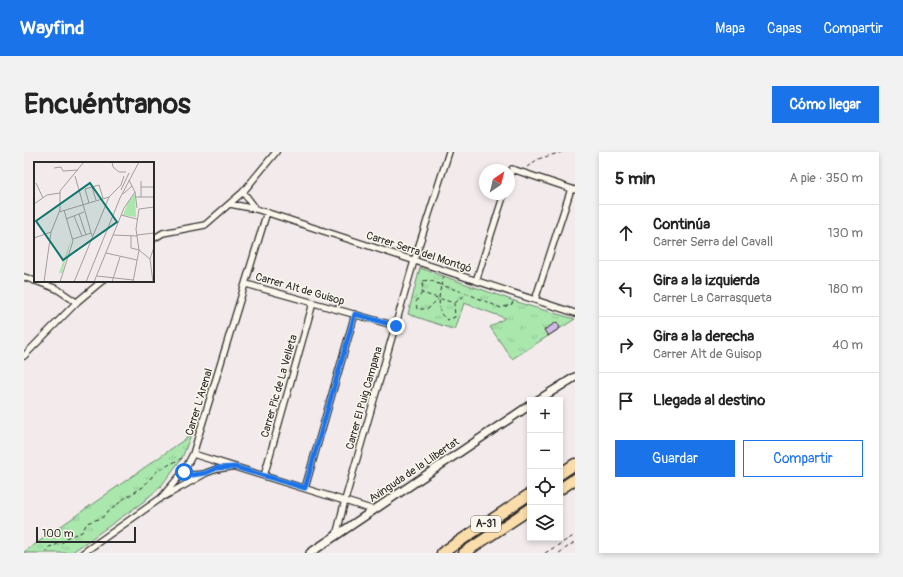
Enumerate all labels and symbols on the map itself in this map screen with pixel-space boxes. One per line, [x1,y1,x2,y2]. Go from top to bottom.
inset map [34,162,154,282]
north arrow [479,164,515,200]
street label: Carrer Serra del Montgó [365,229,473,275]
street label: Carrer Alt de Guisop [254,270,346,308]
route end [387,317,405,335]
street label: Carrer Pic de La Velleta [258,333,300,439]
street label: Carrer El Puig Campana [343,345,385,451]
street label: Carrer L'Arenal [183,367,215,437]
street label: Avinguda de la Llibertat [366,435,462,505]
route start [175,463,193,481]
road number: A-31 [471,516,501,532]
scale bar [36,525,136,544]

